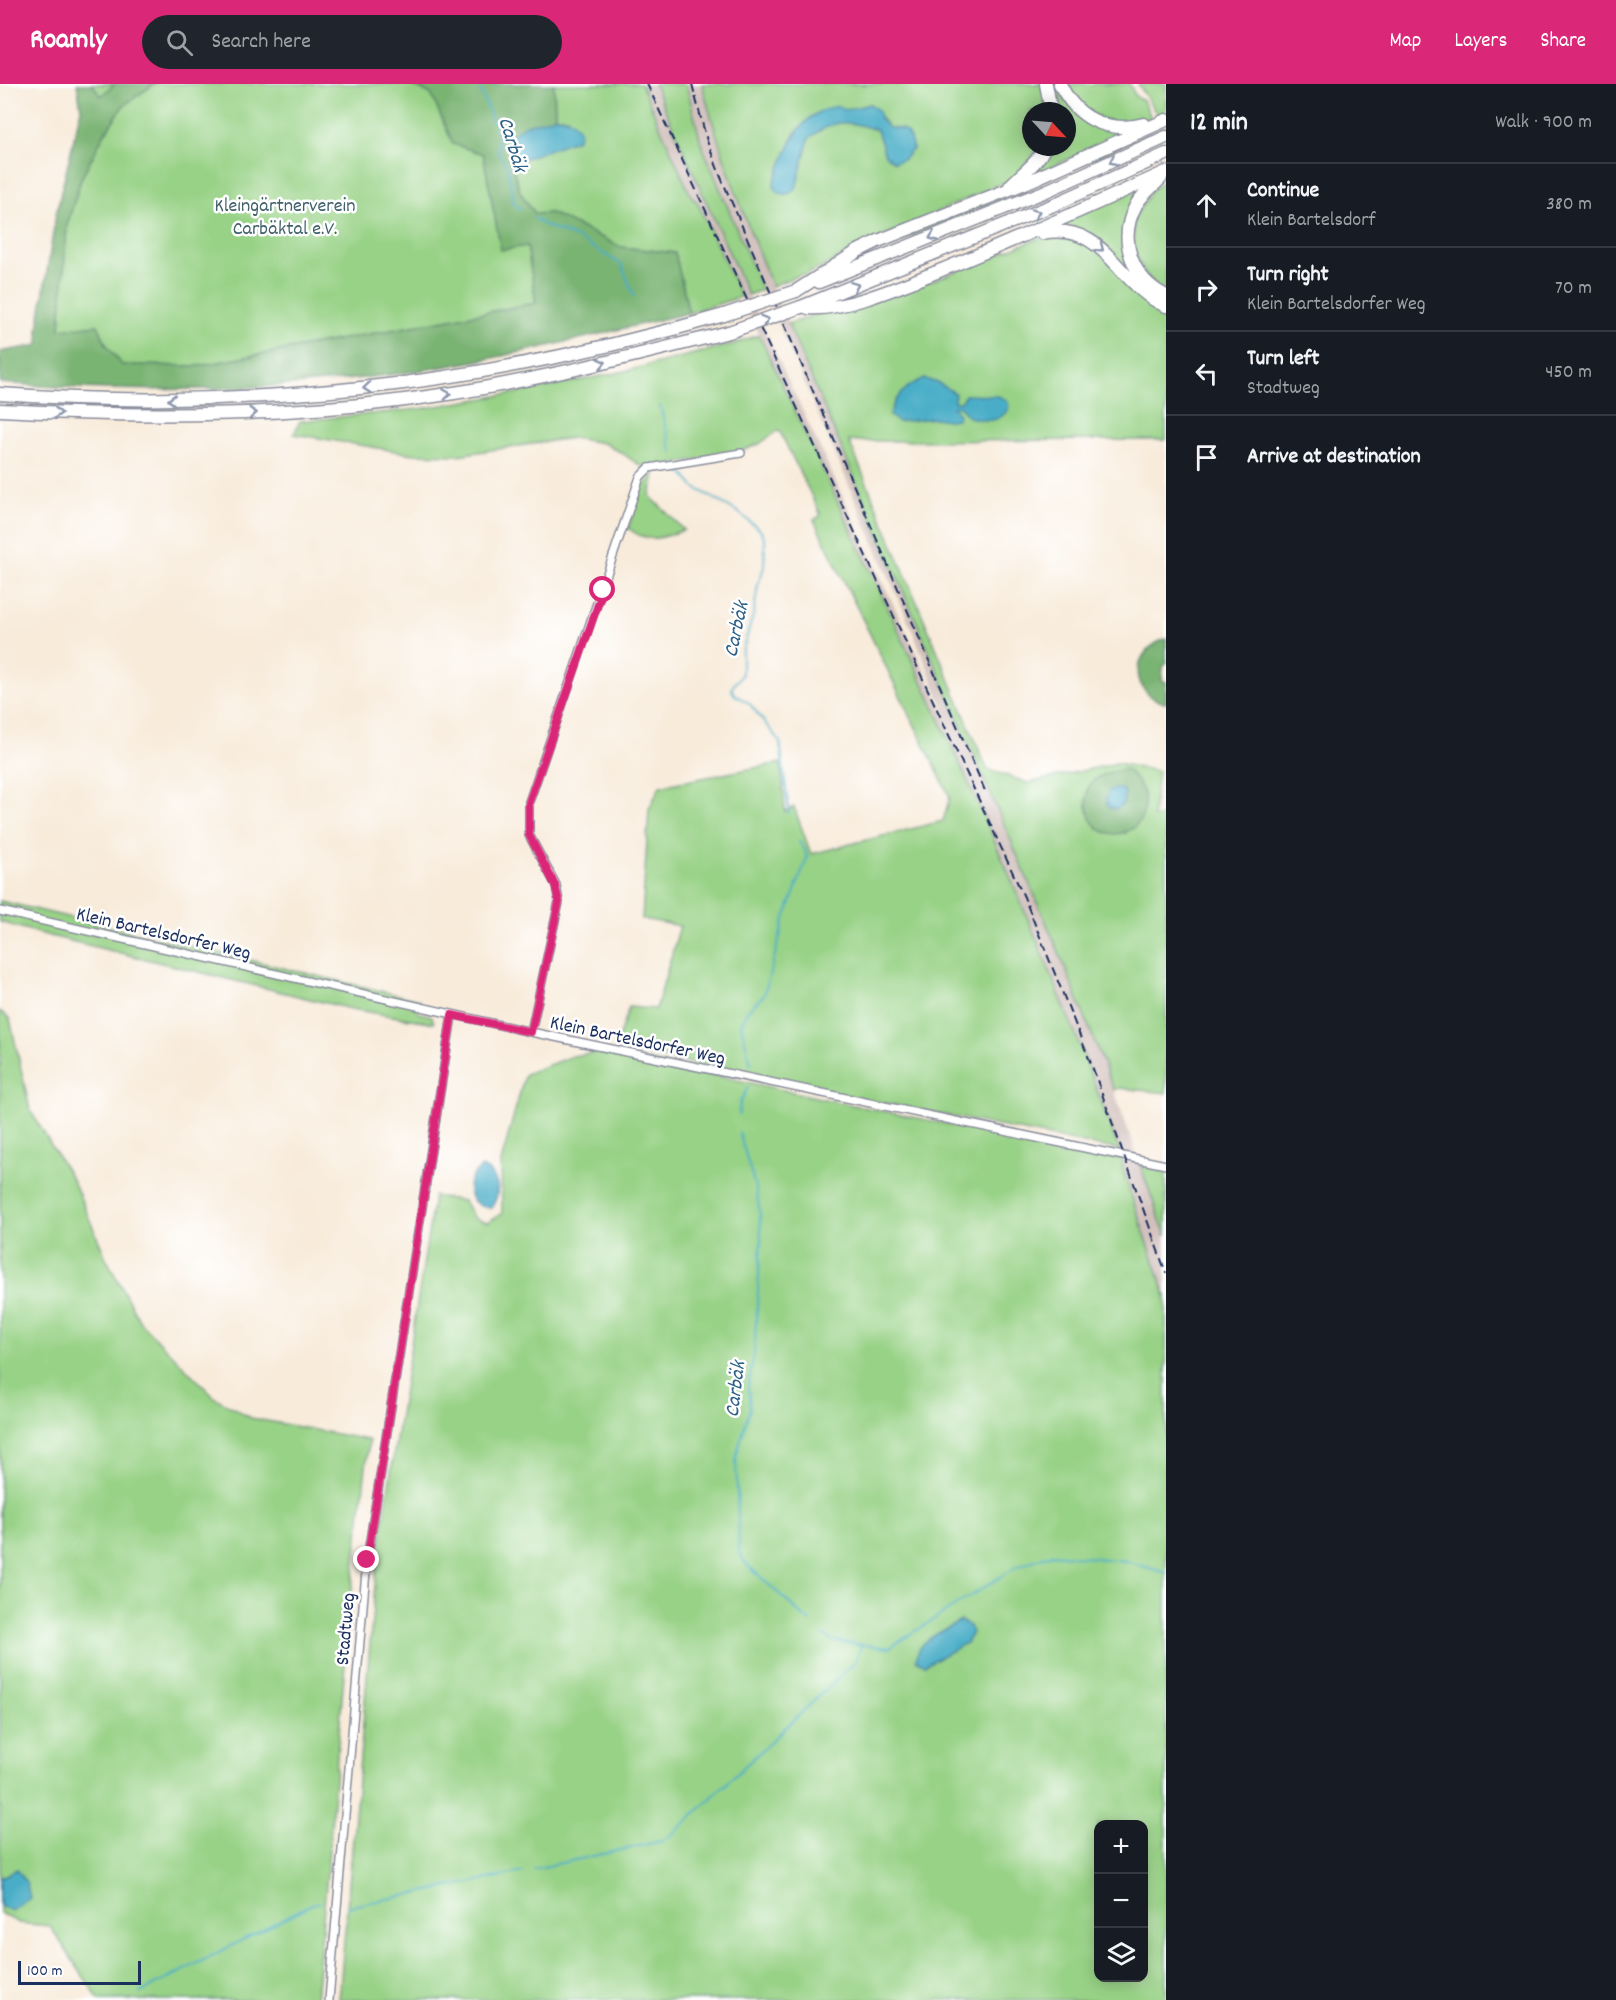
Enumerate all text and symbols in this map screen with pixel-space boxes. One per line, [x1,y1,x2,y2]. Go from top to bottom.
search box [142,15,562,69]
text: Roamly [30,22,106,62]
icon: search [163,26,196,59]
text: Search here [211,27,311,58]
text: Map [1390,27,1421,57]
text: Layers [1454,27,1507,57]
text: Share [1540,27,1586,57]
north arrow [1022,102,1076,156]
text: 12 min [1190,105,1248,142]
text: Walk · 900 m [1495,109,1592,137]
water label: Carbäk [489,114,534,178]
one-way arrow [1108,154,1119,166]
text: Continue [1247,176,1319,207]
icon: ahead [1190,189,1223,222]
text: 380 m [1546,191,1592,219]
park label: Kleingärtnerverein Carbäktal e.V. [215,193,355,244]
text: Klein Bartelsdorf [1247,207,1376,235]
one-way arrow [1030,208,1041,220]
one-way arrow [929,230,940,242]
one-way arrow [1093,241,1104,252]
text: Turn right [1247,260,1329,291]
icon: right [1190,273,1223,306]
text: 70 m [1555,275,1592,303]
one-way arrow [849,281,860,293]
text: Klein Bartelsdorfer Weg [1247,291,1426,319]
one-way arrow [759,315,770,327]
text: Turn left [1247,344,1319,375]
one-way arrow [596,357,606,370]
icon: left [1190,357,1223,390]
text: 450 m [1545,359,1592,387]
text: Stadtweg [1247,375,1320,403]
one-way arrow [362,381,371,394]
one-way arrow [443,388,452,400]
one-way arrow [167,394,176,406]
one-way arrow [54,406,63,419]
one-way arrow [249,407,258,420]
icon: arrive [1190,441,1223,474]
text: Arrive at destination [1247,442,1421,473]
route start [589,576,615,602]
water label: Carbäk [717,597,759,660]
street label: Klein Bartelsdorfer Weg [73,901,253,969]
street label: Klein Bartelsdorfer Weg [547,1010,728,1074]
water label: Carbäk [719,1357,756,1419]
route end [353,1546,379,1572]
street label: Stadtweg [330,1592,364,1667]
map controls [1094,1820,1148,1982]
button: + [1094,1820,1148,1874]
button: − [1094,1874,1148,1928]
button: layers [1094,1928,1148,1982]
scale bar [18,1958,141,1986]
text: 100 m [27,1960,63,1983]

